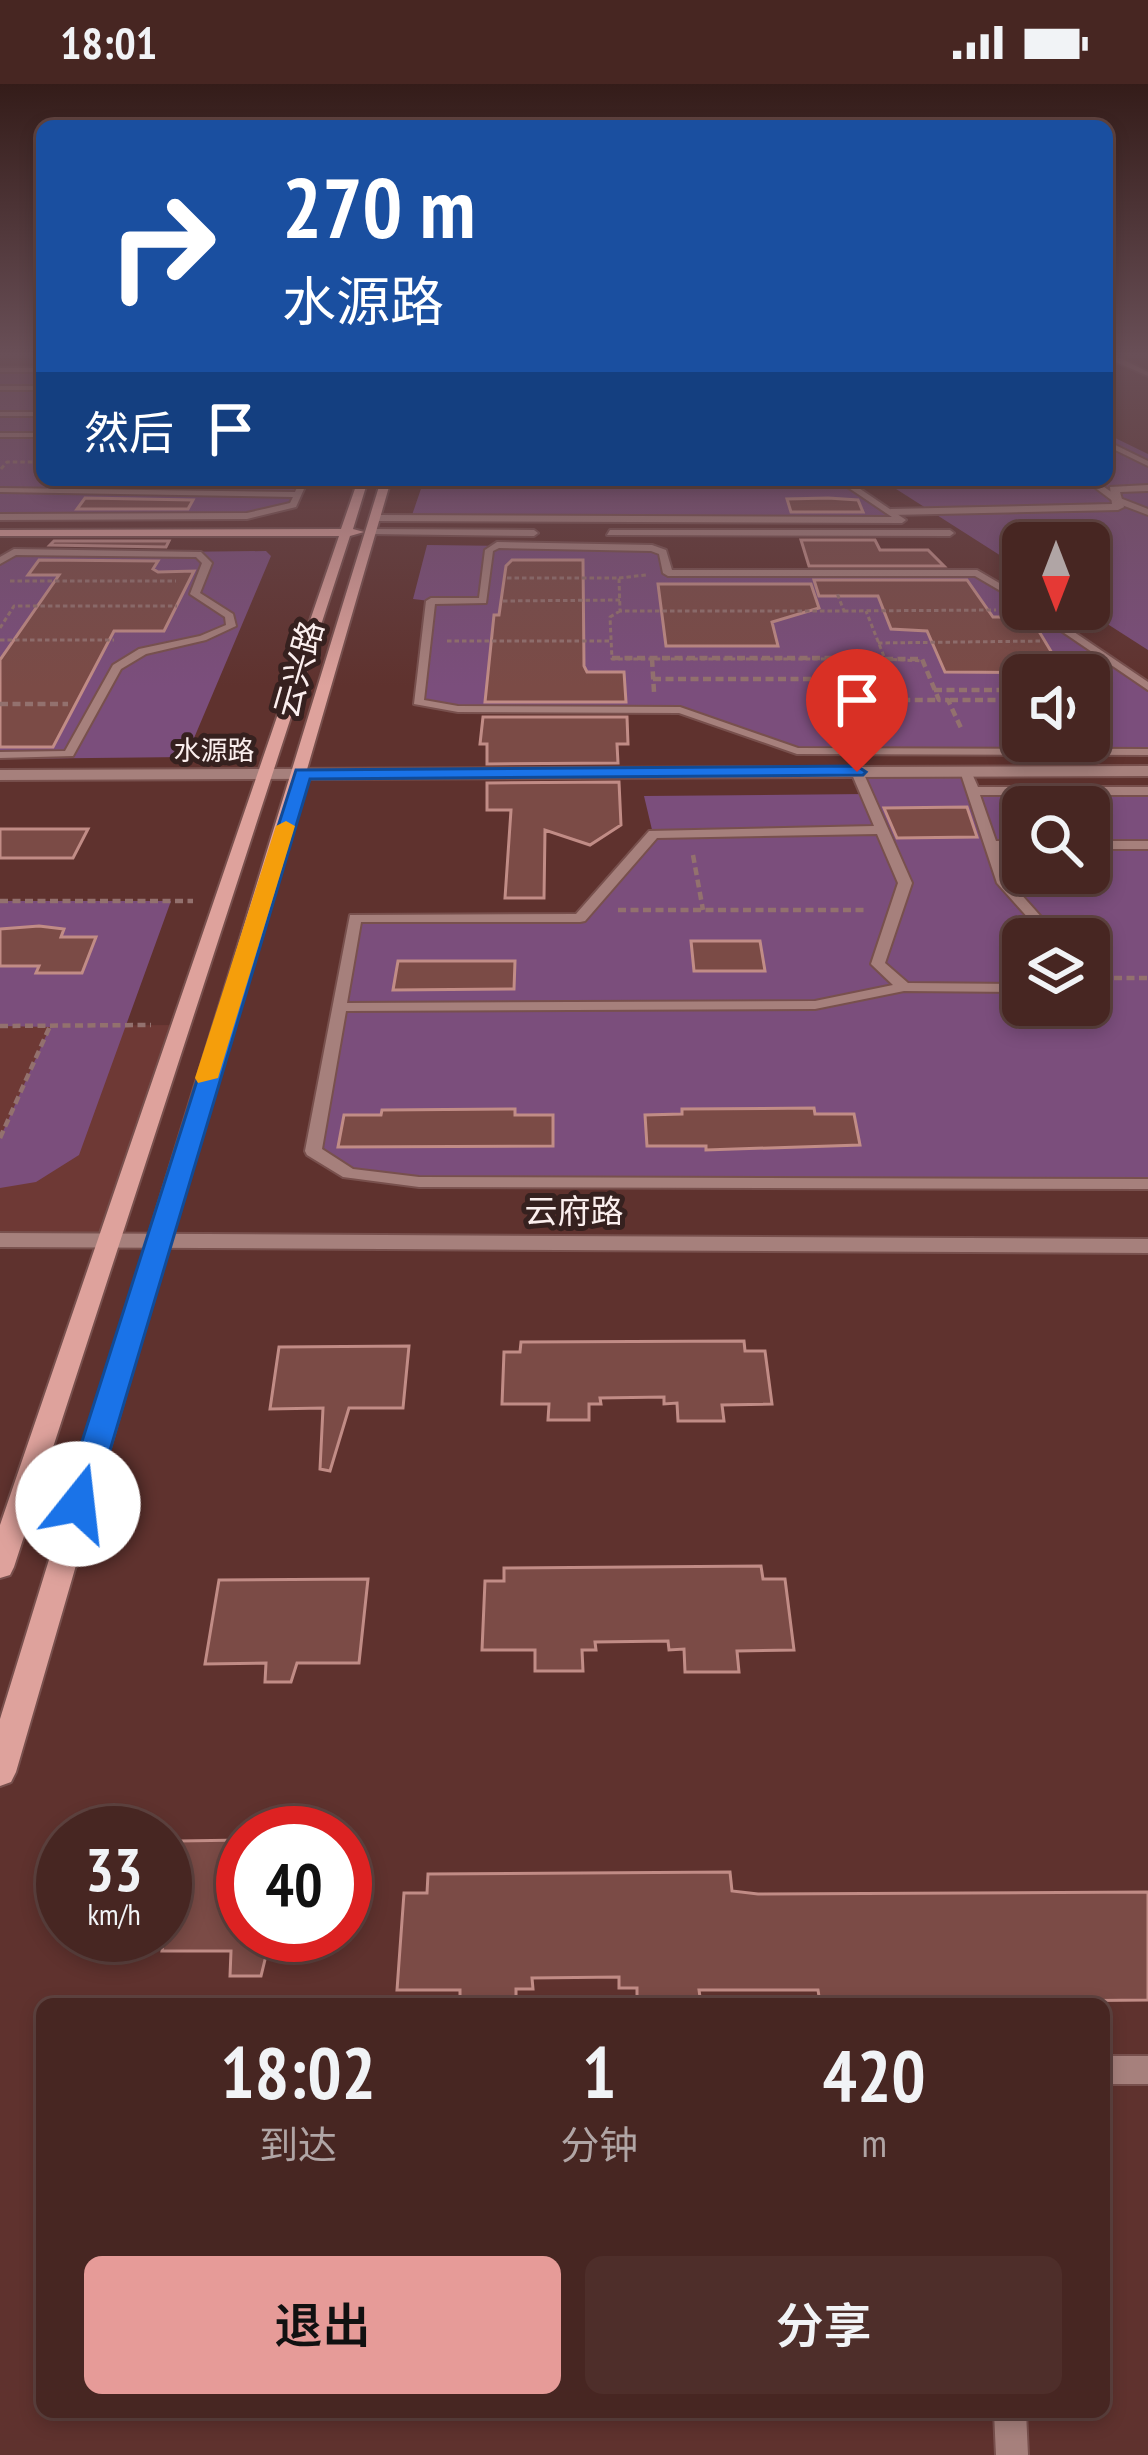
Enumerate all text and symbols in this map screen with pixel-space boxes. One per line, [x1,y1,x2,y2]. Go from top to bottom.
text: 18:01 [60,13,157,71]
text: 270 m [282,152,475,261]
icon: right [84,168,240,324]
text: 水源路 [282,266,444,336]
icon: arrive [198,396,264,462]
text: 然后 [84,403,174,461]
north arrow [1002,522,1110,630]
map controls [1002,522,1110,1026]
street label: 云兴路 [264,615,332,723]
pin [806,649,908,772]
button: sound [1002,654,1110,762]
icon: arrive [824,667,890,733]
street label: 水源路 [174,733,255,767]
button: search [1002,786,1110,894]
button: layers [1002,918,1110,1026]
street label: 云府路 [525,1189,624,1232]
position arrow [15,1441,141,1567]
speed limit sign: 40 [216,1806,372,1962]
text: 33 [85,1830,143,1908]
text: km/h [87,1894,141,1933]
text: 18:02 [220,2025,376,2118]
text: 1 [582,2025,616,2118]
text: 420 [822,2028,926,2121]
text: m [861,2117,887,2168]
text: 到达 [259,2119,337,2170]
text: 分钟 [560,2119,638,2170]
button: 退出 [84,2256,561,2394]
button: 分享 [585,2256,1062,2394]

